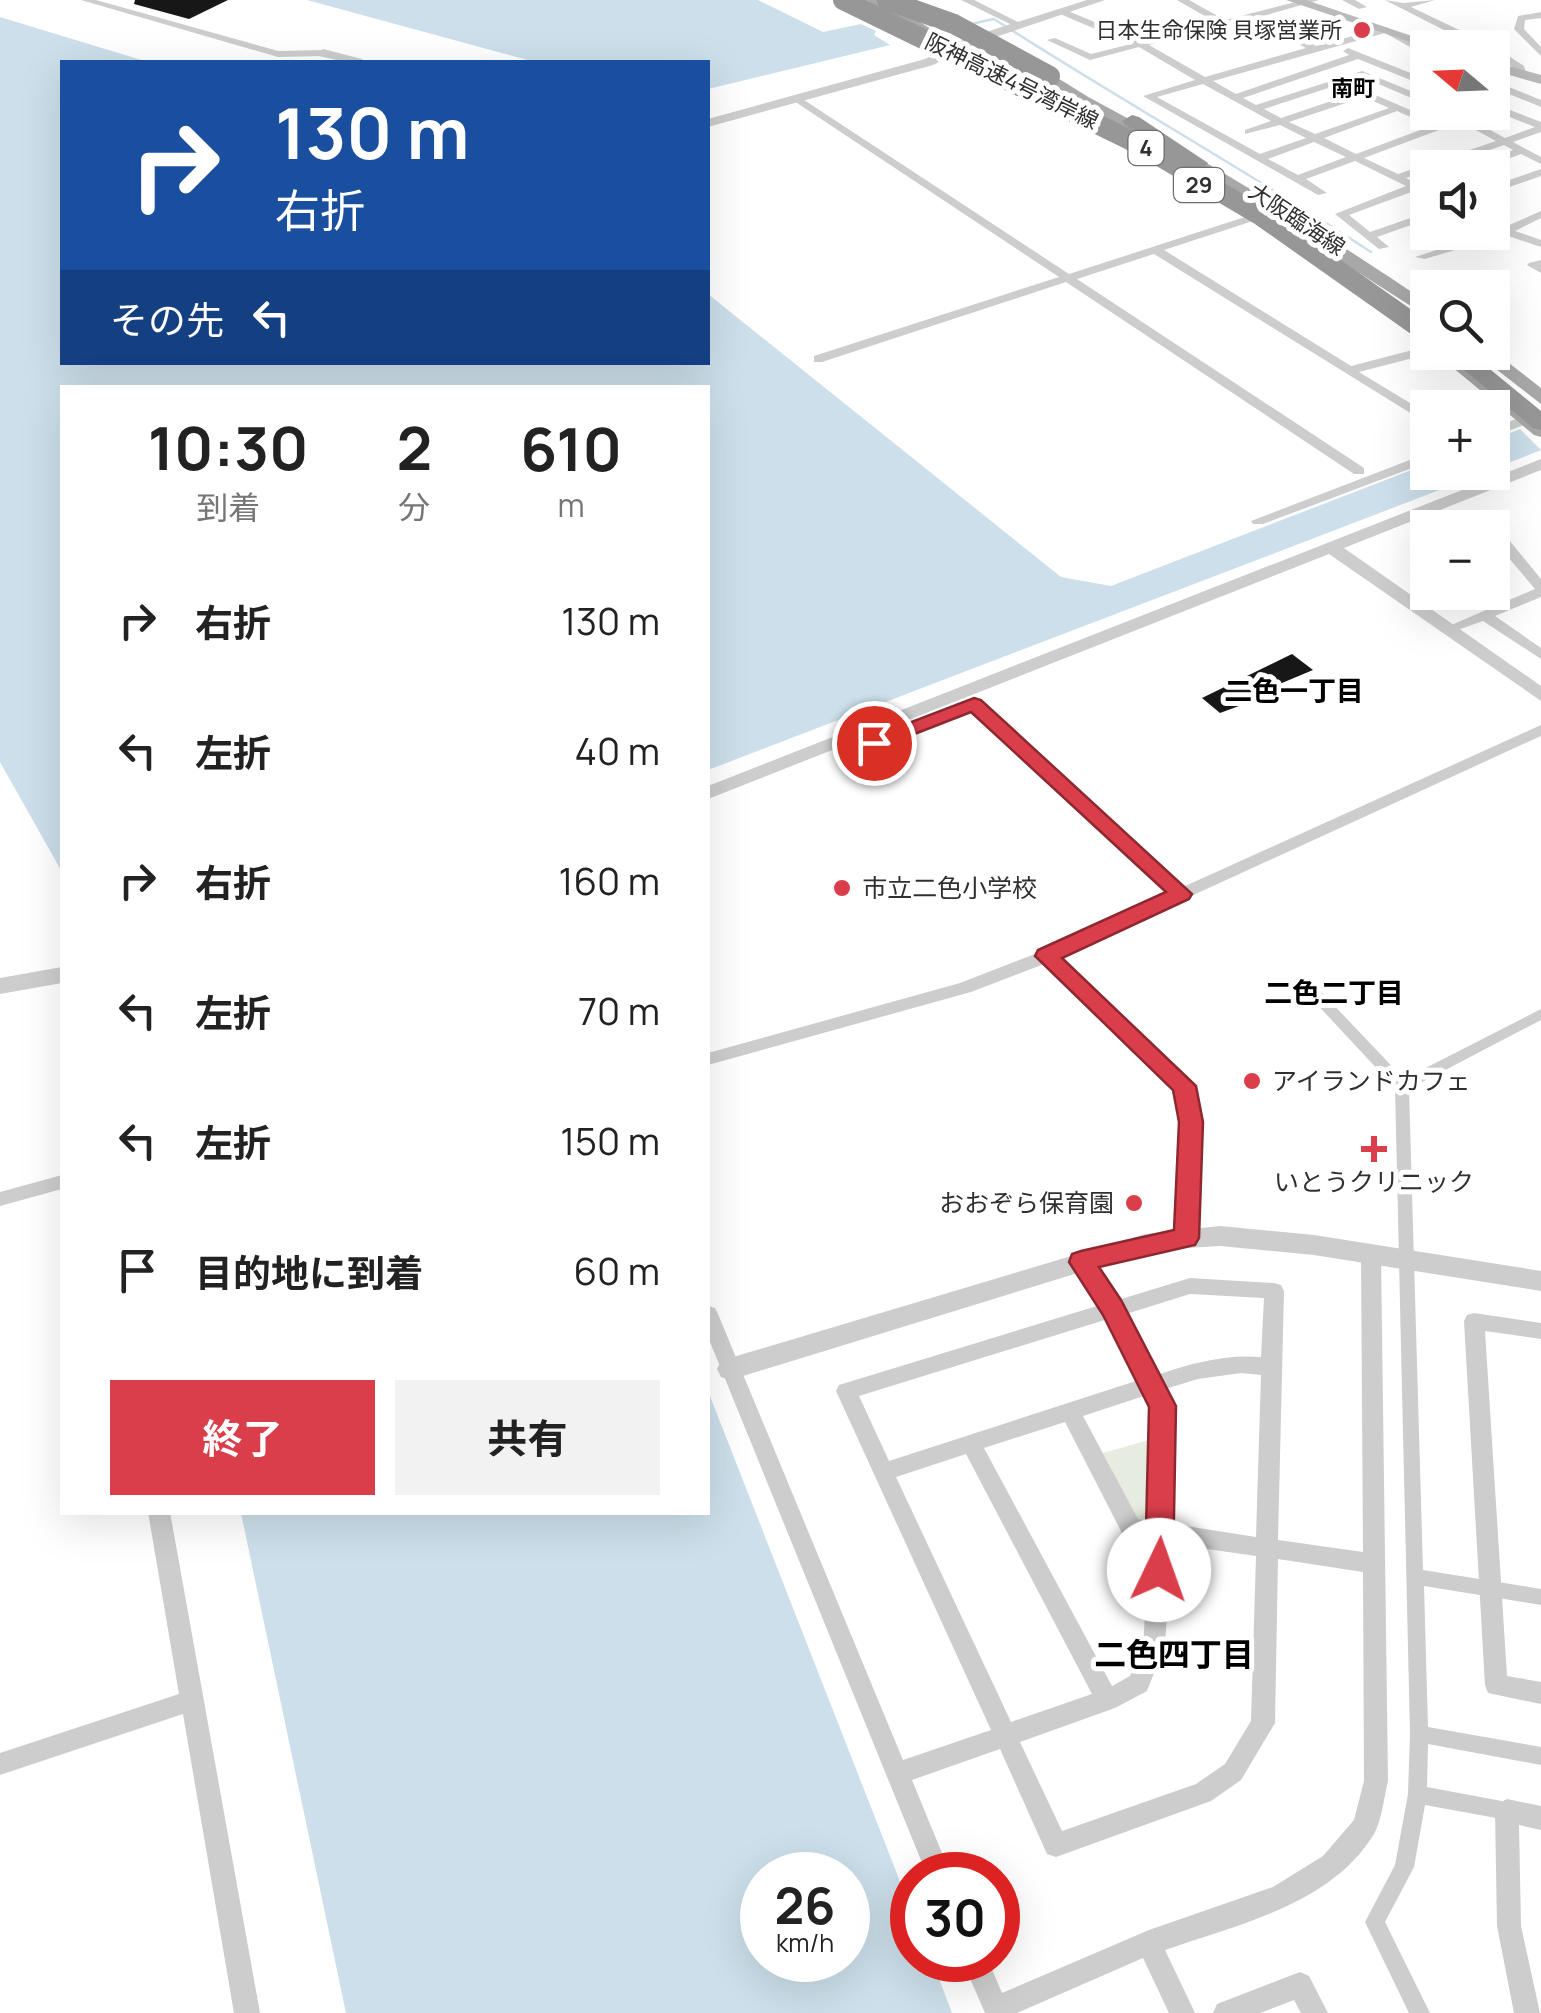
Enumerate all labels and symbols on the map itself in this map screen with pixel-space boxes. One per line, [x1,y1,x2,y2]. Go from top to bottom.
place label: 日本生命保険 貝塚営業所 [1096,15,1342,45]
marker: 日本生命保険 貝塚営業所 [1351,19,1373,41]
street label: 阪神高速4号湾岸線 [920,26,1104,136]
north arrow [1410,30,1510,130]
district label: 南町 [1331,73,1375,103]
road number: 4 [1128,131,1164,165]
road number: 29 [1174,168,1224,202]
street label: 大阪臨海線 [1243,176,1351,262]
district label: 二色一丁目 [1224,671,1364,709]
pin [832,701,917,786]
place label: 市立二色小学校 [862,870,1037,905]
marker: 市立二色小学校 [831,877,853,899]
district label: 二色二丁目 [1264,973,1404,1011]
place label: アイランドカフェ [1272,1063,1471,1098]
marker: アイランドカフェ [1241,1070,1263,1092]
marker: いとうクリニック [1361,1136,1387,1162]
place label: いとうクリニック [1274,1164,1474,1199]
place label: おおぞら保育園 [939,1185,1114,1220]
marker: おおぞら保育園 [1123,1192,1145,1214]
position arrow [1107,1518,1211,1622]
district label: 二色四丁目 [1094,1632,1254,1676]
speed limit sign: 30 [890,1852,1020,1982]

